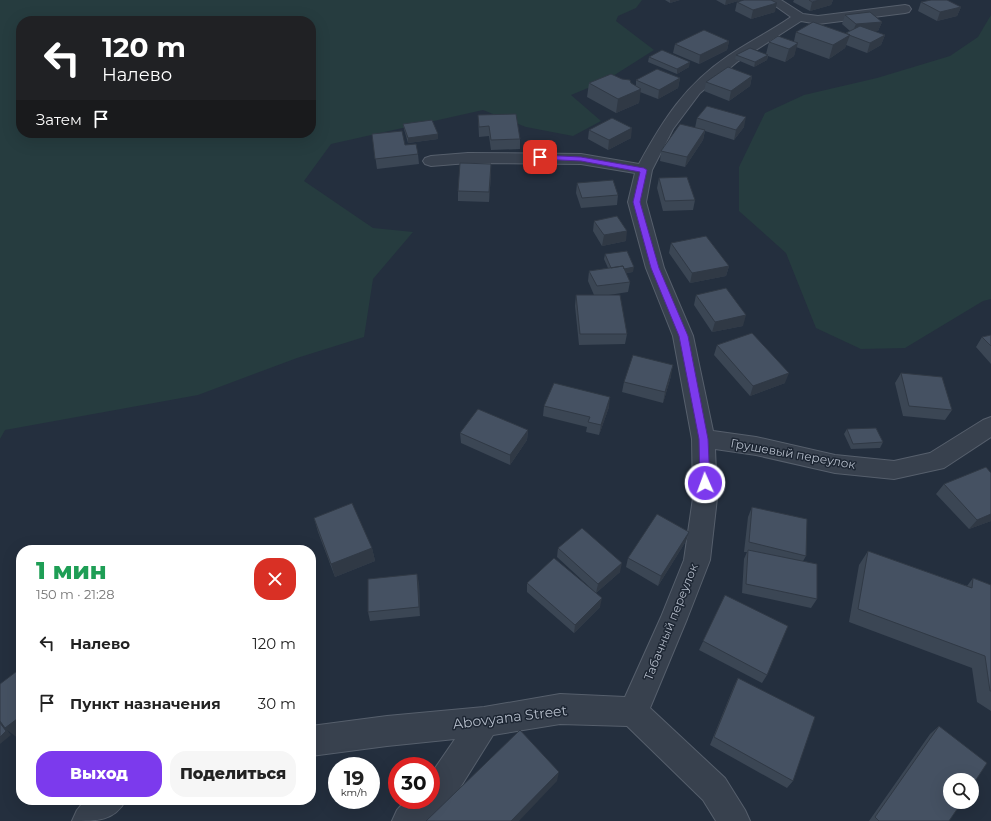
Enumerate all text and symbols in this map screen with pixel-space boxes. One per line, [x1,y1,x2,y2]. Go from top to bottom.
text: 120 m [102,30,186,64]
icon: left [36,32,88,84]
text: Налево [102,64,172,86]
icon: arrive [90,108,112,130]
text: Затем [36,110,82,129]
pin [523,140,557,174]
icon: arrive [529,146,551,168]
street label: Грушевый переулок [730,435,857,472]
position arrow [684,462,726,504]
text: 1 мин [36,556,107,585]
button: close [254,558,296,600]
street label: Табачный переулок [640,561,701,682]
text: 150 m · 21:28 [36,586,114,602]
icon: left [36,632,58,654]
text: Налево [70,634,130,653]
text: 120 m [252,634,296,653]
icon: arrive [36,692,58,714]
text: Пункт назначения [70,694,221,713]
text: 30 m [258,694,296,713]
street label: Abovyana Street [452,701,568,733]
button: Выход [36,751,162,797]
button: Поделиться [170,751,296,797]
speed limit sign: 30 [388,757,440,809]
text: 19 [344,766,364,790]
map controls [943,773,979,809]
button: search [943,773,979,809]
text: km/h [341,786,367,799]

